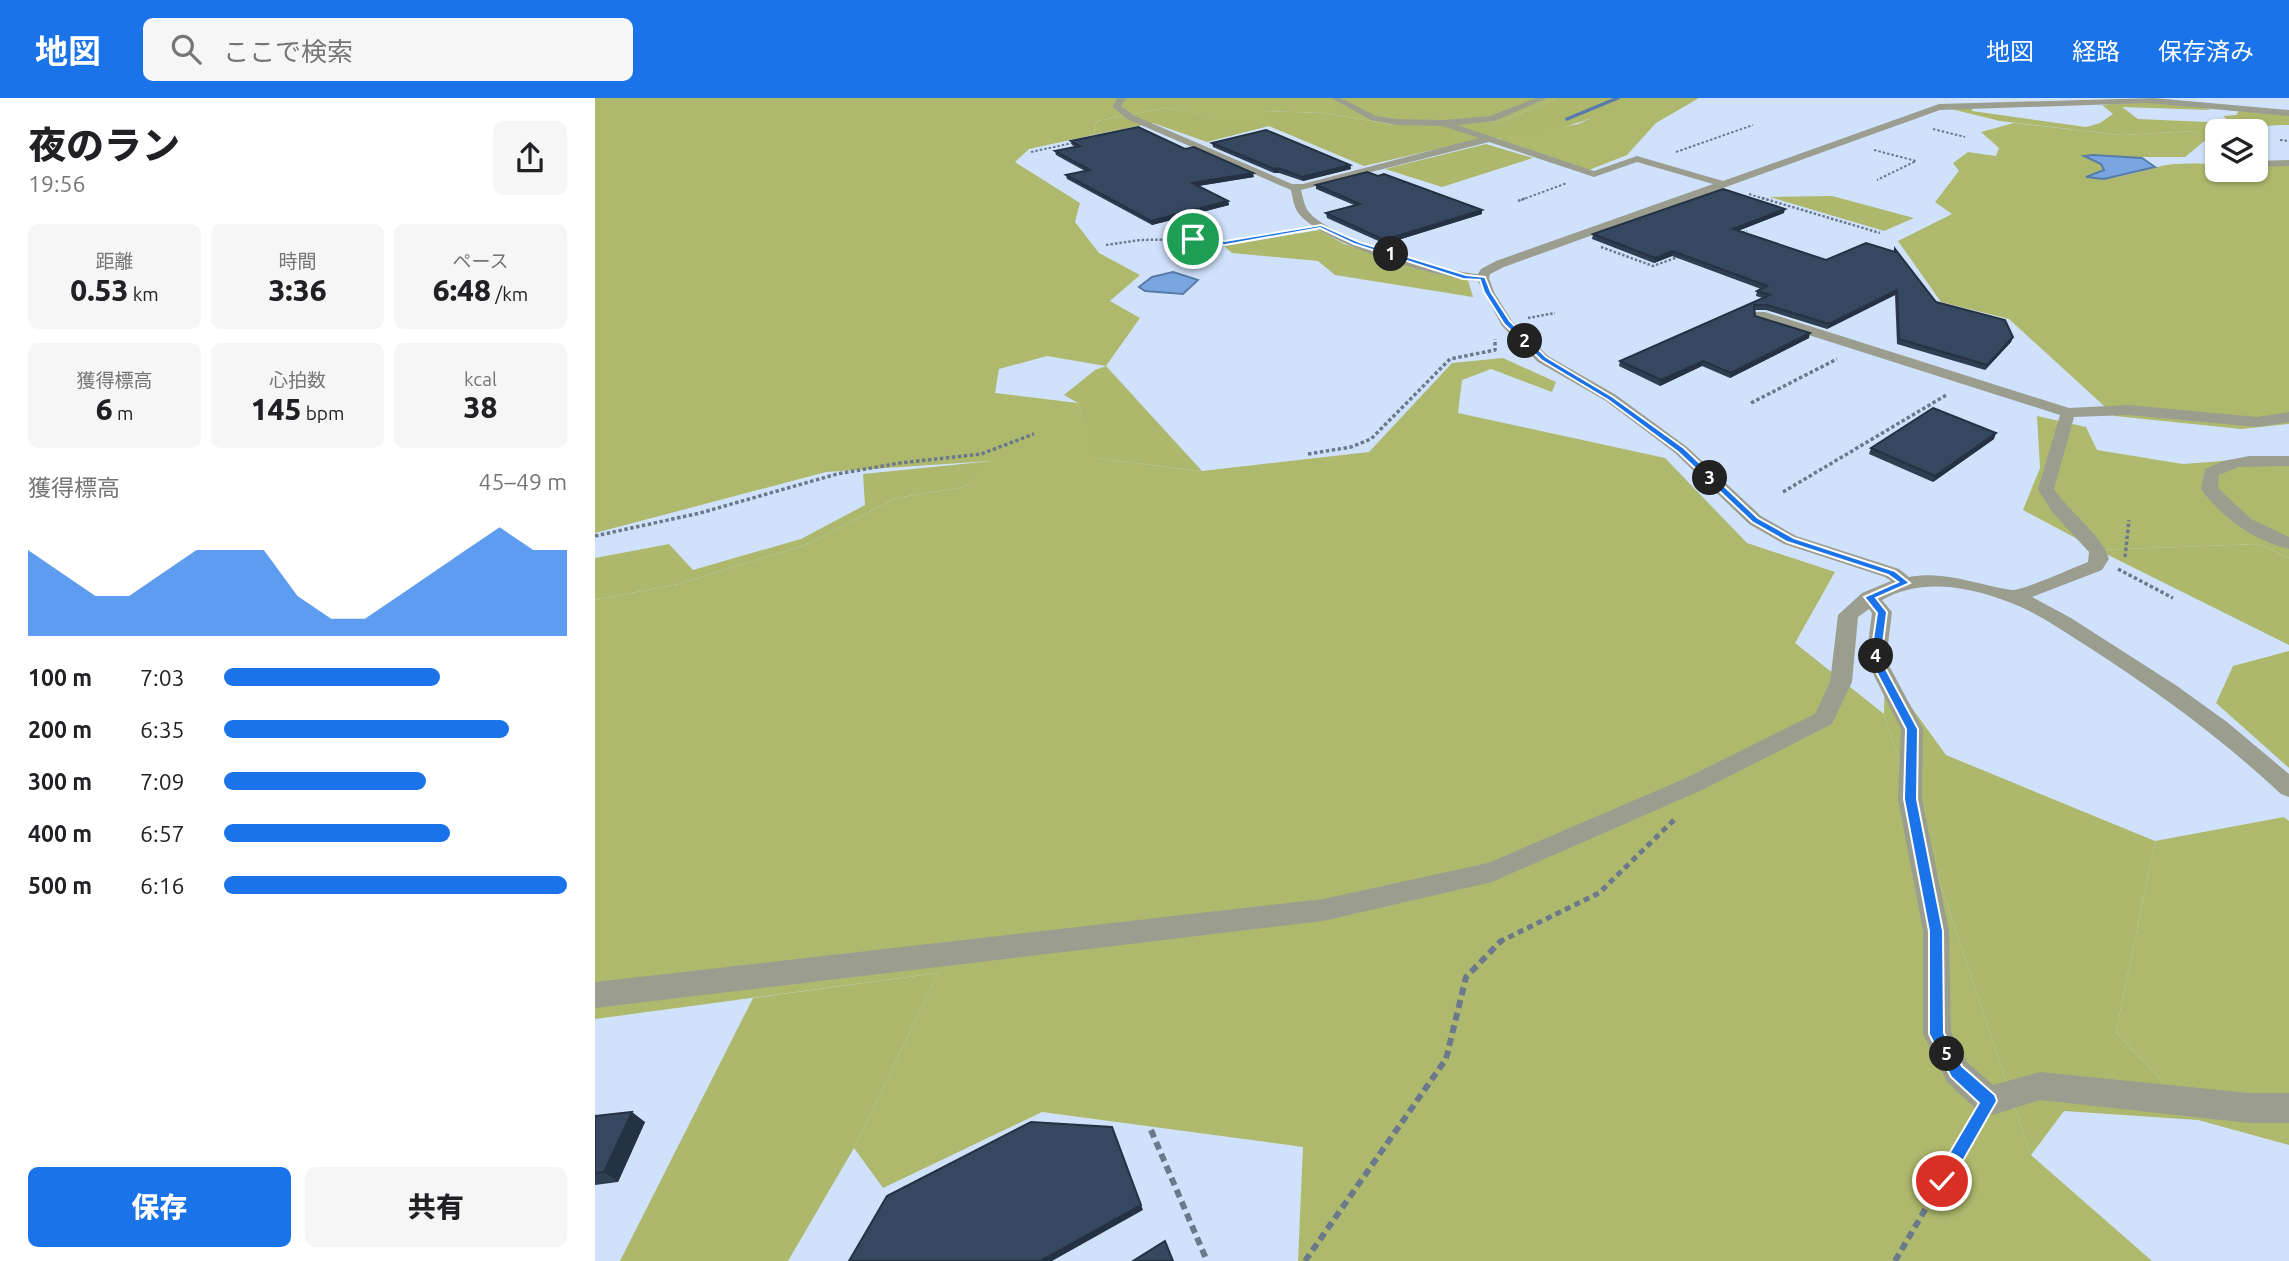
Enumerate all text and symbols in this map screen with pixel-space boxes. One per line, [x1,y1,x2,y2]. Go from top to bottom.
search box [143,18,633,81]
icon: search [167,30,205,68]
text: 地図 [35,32,101,69]
text: ここで検索 [223,37,353,66]
text: 地図 [1986,38,2034,65]
text: 経路 [2072,38,2120,65]
text: 保存済み [2158,38,2254,65]
map controls [2205,119,2268,182]
button: layers [2205,119,2268,182]
button: share [493,121,567,195]
text: 夜のラン [28,124,180,166]
text: 19:56 [28,171,86,196]
pin [1163,209,1223,269]
icon: arrive [1174,220,1212,258]
pin: 1 [1373,236,1409,272]
text: 1 [1385,242,1396,264]
text: 距離 [95,250,134,272]
text: 時間 [278,250,317,272]
text: ペース [452,250,509,272]
text: 0.53 [70,273,128,307]
text: 3:36 [268,273,327,307]
text: 6:48 [433,273,491,307]
text: km [128,283,159,305]
text: /km [491,283,528,305]
pin: 2 [1507,324,1543,358]
text: 2 [1519,329,1530,351]
text: kcal [464,368,497,390]
text: 獲得標高 [76,369,153,391]
text: 心拍数 [269,369,326,391]
text: 38 [464,390,497,424]
text: 6 [96,392,113,426]
text: 145 [251,392,301,426]
text: m [113,402,133,424]
text: bpm [301,402,344,424]
pin: 3 [1693,460,1727,496]
text: 3 [1704,466,1715,488]
text: 45–49 m [479,469,567,494]
text: 獲得標高 [28,475,120,500]
pin: 4 [1859,638,1893,674]
text: 4 [1870,644,1881,666]
text: 100 m [28,665,92,690]
text: 7:03 [140,665,185,690]
text: 200 m [28,717,92,742]
text: 6:35 [140,717,185,742]
text: 300 m [28,769,92,794]
text: 7:09 [140,769,185,794]
text: 400 m [28,821,92,846]
text: 6:57 [140,821,185,846]
text: 500 m [28,873,92,898]
text: 6:16 [140,873,185,898]
pin: 5 [1929,1037,1965,1072]
text: 5 [1941,1042,1952,1064]
pin [1912,1151,1972,1211]
icon: check [1923,1162,1961,1200]
button: 保存 [28,1167,291,1247]
button: 共有 [305,1167,567,1247]

